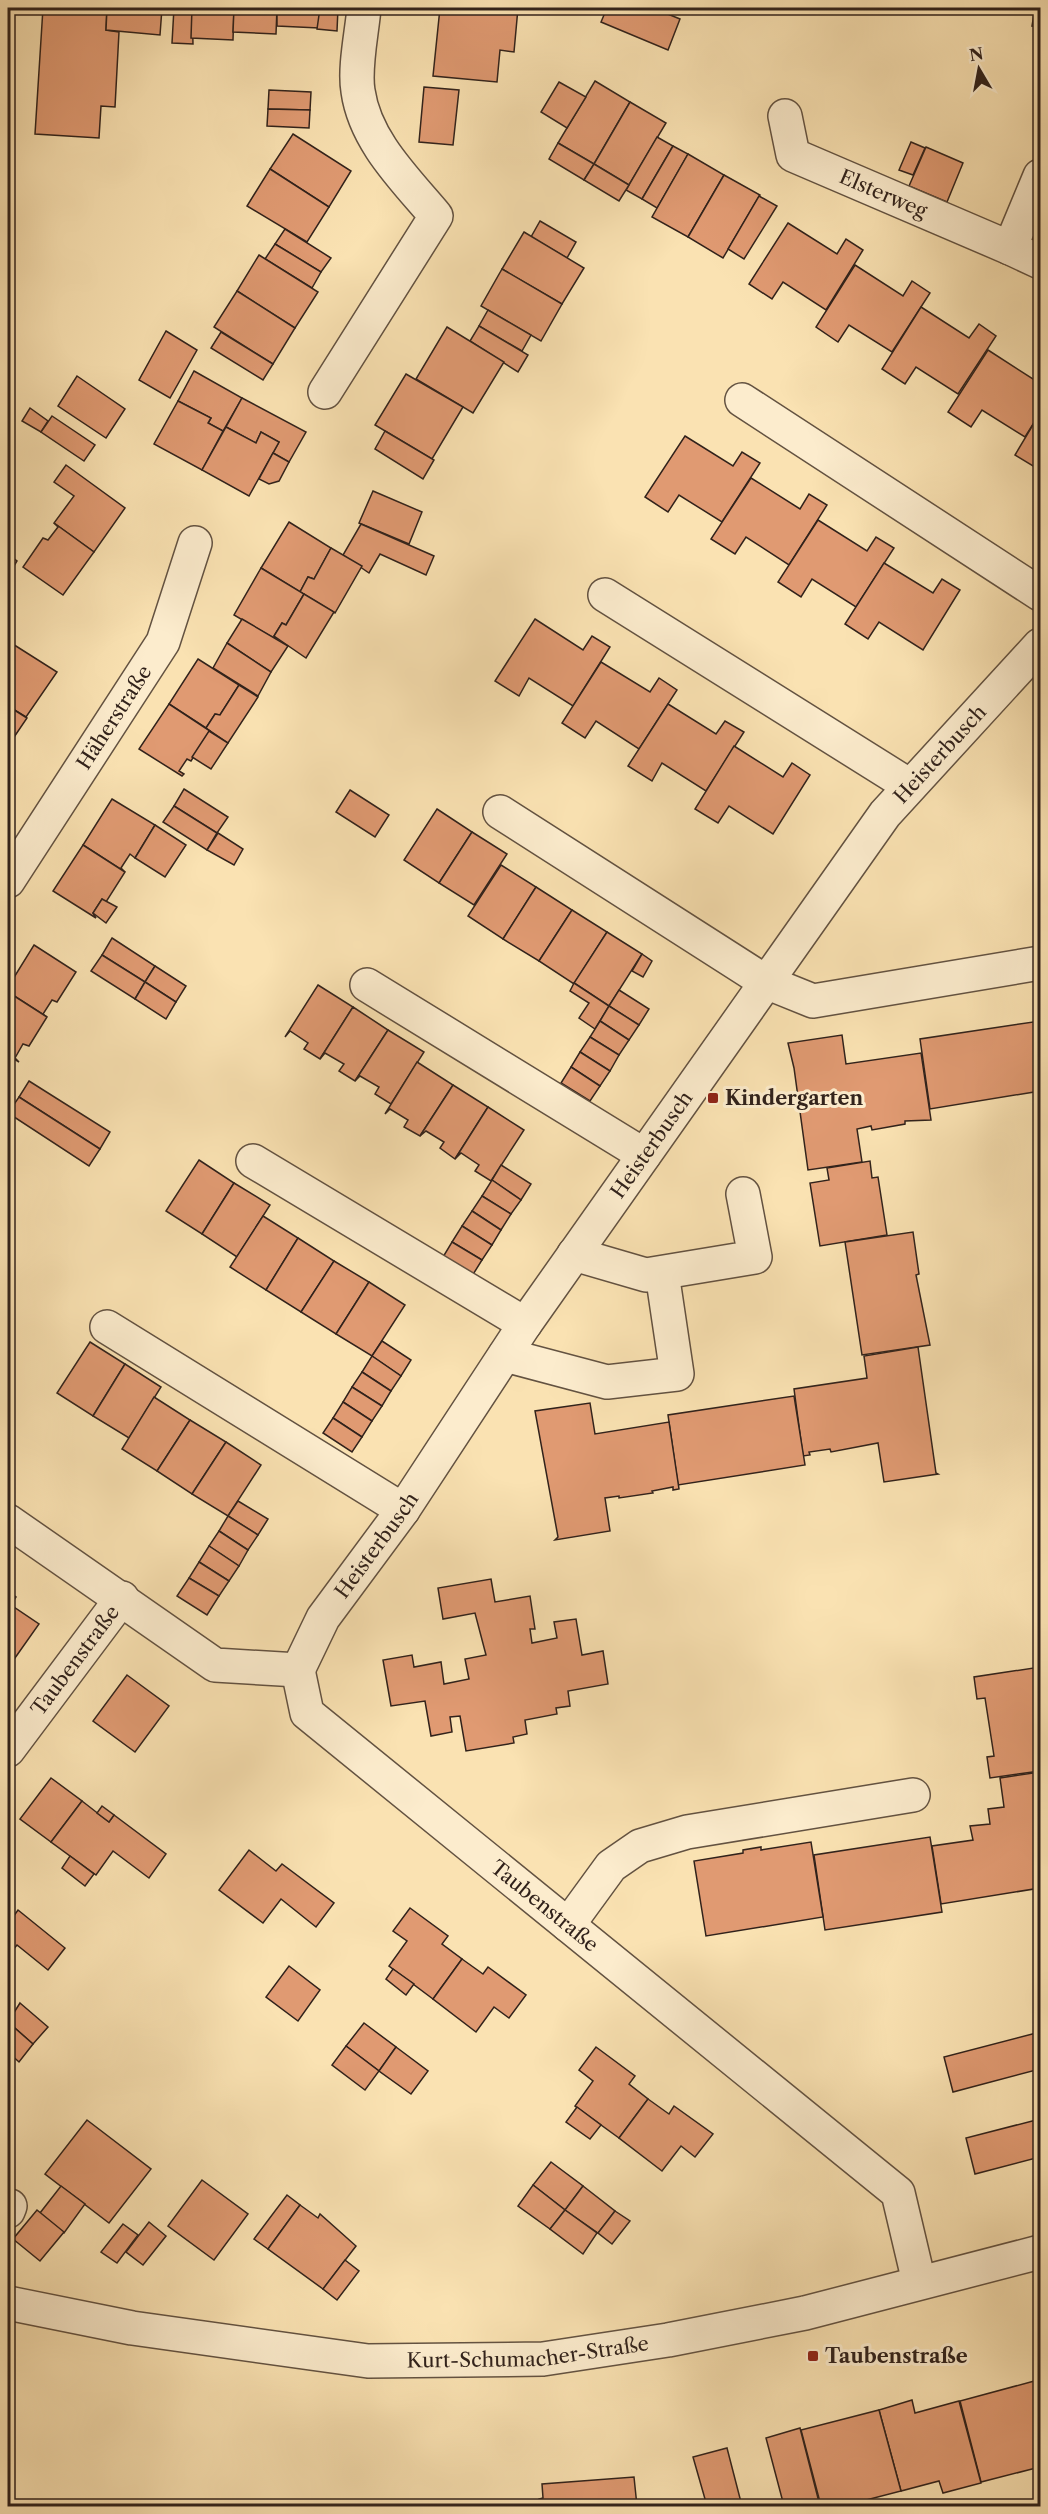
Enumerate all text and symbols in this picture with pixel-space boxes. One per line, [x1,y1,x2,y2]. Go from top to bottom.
north arrow [949,39,1009,99]
text: N [968,43,985,65]
street label: Elsterweg [836,164,931,223]
street label: Häherstraße [72,661,157,774]
street label: Heisterbusch [889,699,991,808]
street label: Heisterbusch [606,1086,698,1203]
place label: Kindergarten [725,1086,864,1110]
marker: Kindergarten [706,1091,720,1105]
street label: Heisterbusch [330,1487,424,1603]
street label: Taubenstraße [26,1601,124,1720]
street label: Taubenstraße [486,1855,603,1957]
street label: Kurt-Schumacher-Straße [406,2331,650,2373]
place label: Taubenstraße [825,2344,968,2368]
marker: Taubenstraße [806,2349,820,2363]

